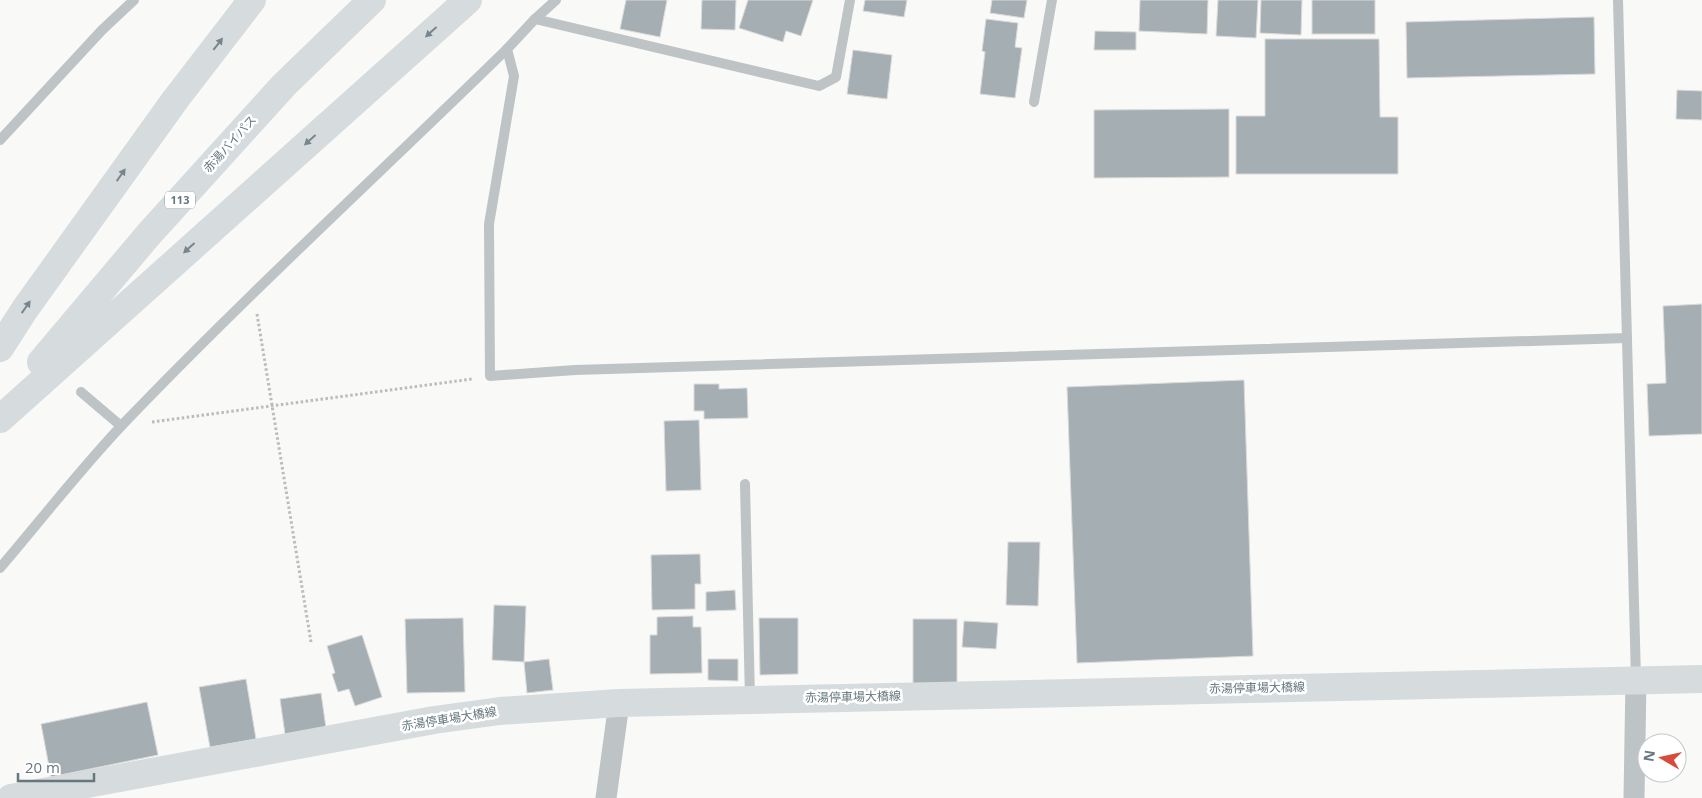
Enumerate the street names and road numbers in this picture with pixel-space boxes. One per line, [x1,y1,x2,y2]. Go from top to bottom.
street label: 赤湯バイパス [199,111,260,176]
road number: 113 [165,192,195,208]
street label: 赤湯停車場大橋線 [1209,678,1305,697]
street label: 赤湯停車場大橋線 [805,687,901,706]
street label: 赤湯停車場大橋線 [400,703,498,734]

